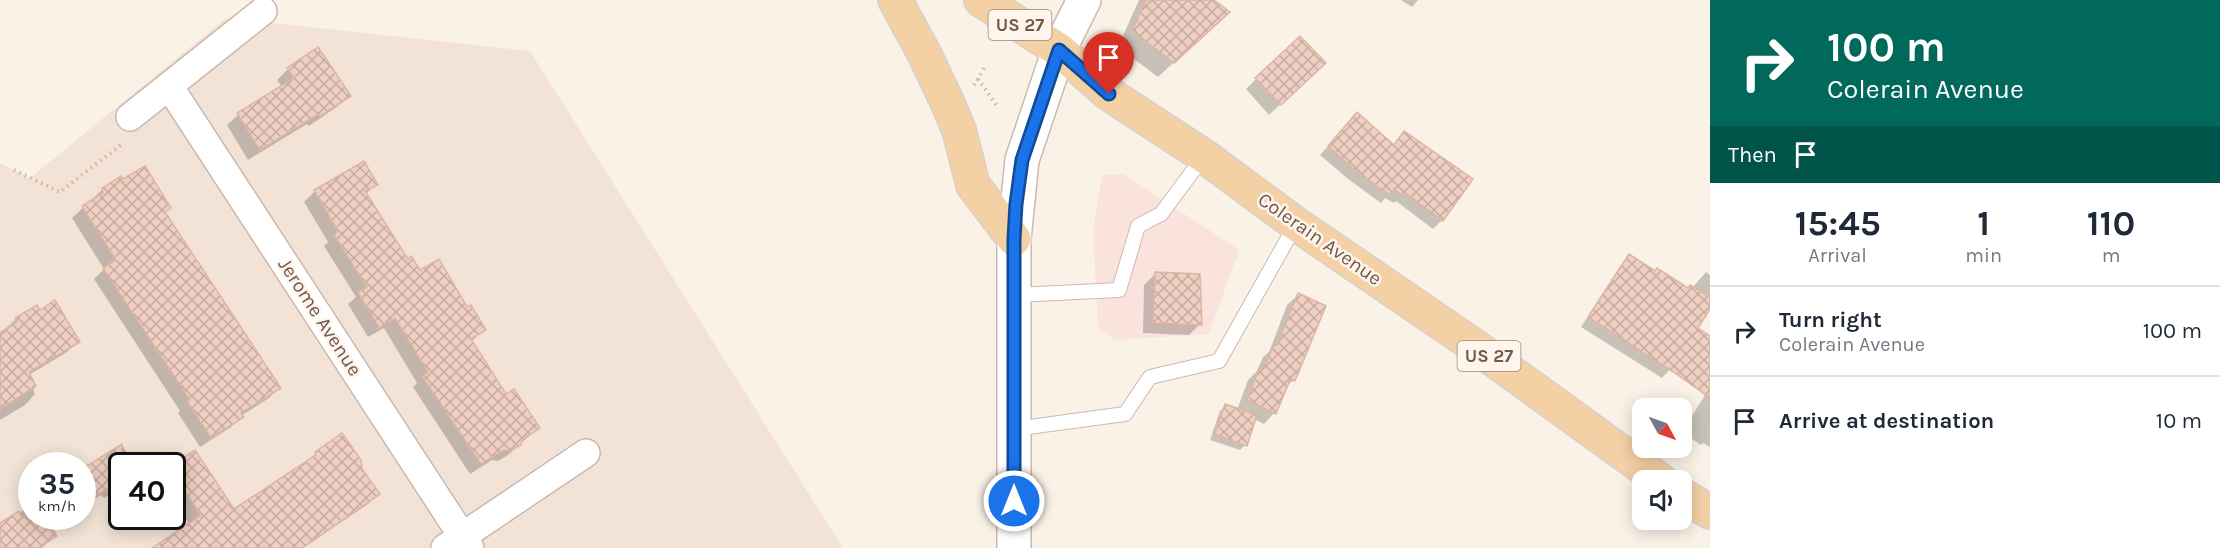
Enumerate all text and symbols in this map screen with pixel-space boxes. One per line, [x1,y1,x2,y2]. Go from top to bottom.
road number: US 27 [988,10,1052,40]
text: 100 m [1827,22,1946,72]
icon: right [1728,24,1806,102]
pin [1083,32,1134,94]
icon: arrive [1092,41,1125,74]
text: Colerain Avenue [1827,73,2024,105]
icon: arrive [1789,138,1822,171]
text: Then [1728,142,1777,168]
street label: Colerain Avenue [1254,188,1386,290]
text: 15:45 [1795,202,1881,244]
text: 1 [1977,202,1990,244]
text: 110 [2087,202,2135,244]
text: Arrival [1808,244,1867,267]
text: min [1965,244,2002,267]
text: m [2102,244,2120,267]
street label: Jerome Avenue [273,254,367,380]
text: Turn right [1779,307,1882,333]
icon: right [1728,315,1761,348]
text: 100 m [2143,318,2202,344]
text: Colerain Avenue [1779,333,1925,356]
road number: US 27 [1458,341,1520,371]
north arrow [1632,398,1692,458]
map controls [1632,398,1692,530]
icon: arrive [1728,405,1761,438]
text: Arrive at destination [1779,408,1994,434]
text: 10 m [2156,408,2202,434]
speed limit sign: 40 [108,452,186,530]
text: 35 [39,466,75,502]
position arrow [982,469,1046,533]
button: sound [1632,470,1692,530]
text: km/h [38,497,76,515]

